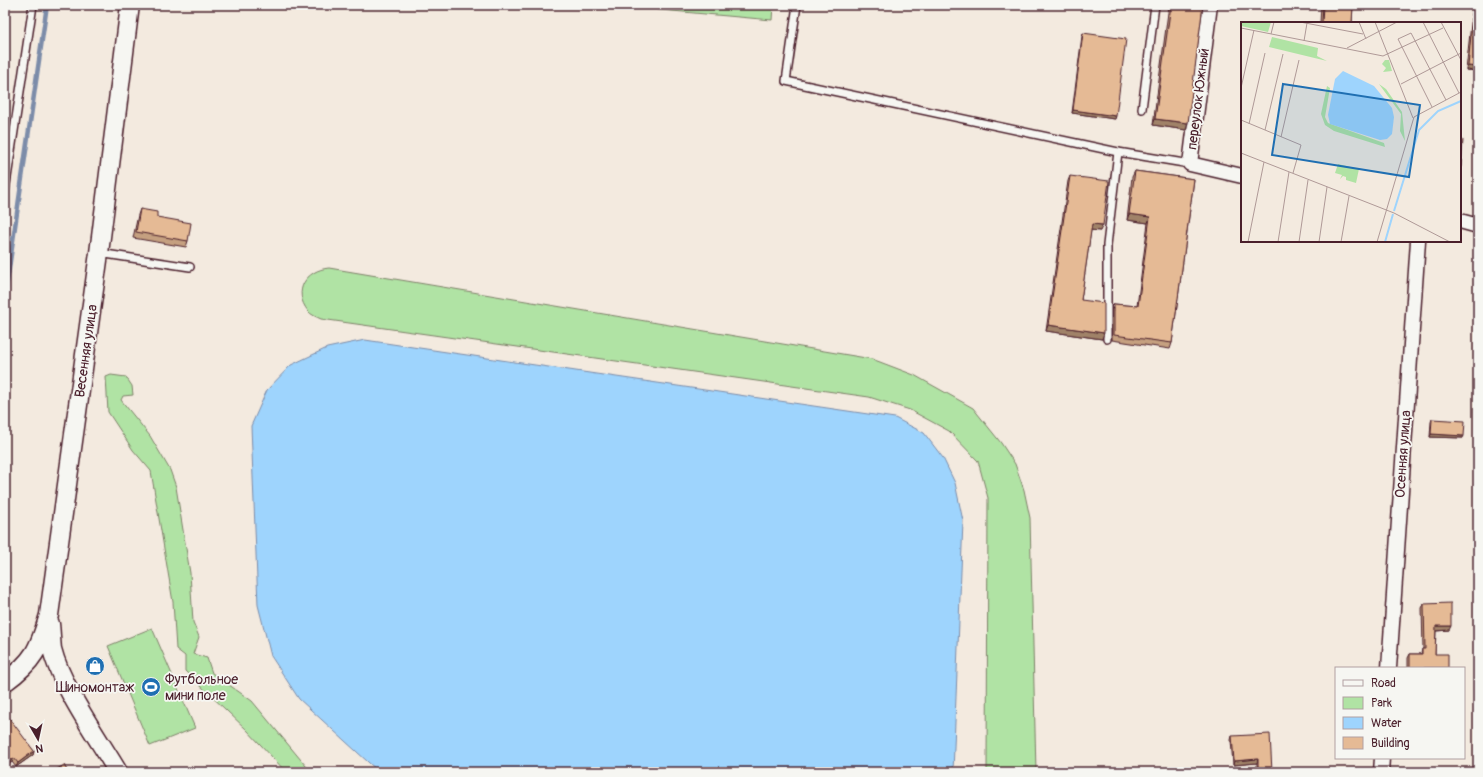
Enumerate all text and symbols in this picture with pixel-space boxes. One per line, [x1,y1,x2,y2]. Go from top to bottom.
inset map [1241,22,1461,242]
street label: переулок Южный [1183,47,1213,151]
street label: Весенняя улица [71,303,101,399]
street label: Осенняя улица [1391,410,1415,498]
shop icon: Шиномонтаж [84,655,106,677]
legend [1335,667,1465,759]
place label: Футбольное мини поле [165,671,238,704]
sports icon: Футбольное мини поле [140,676,162,698]
text: Road [1371,676,1396,691]
place label: Шиномонтаж [56,679,134,696]
text: Park [1371,696,1392,711]
text: Water [1371,716,1402,731]
north arrow [18,719,58,759]
text: Building [1371,736,1410,751]
text: N [34,741,44,755]

